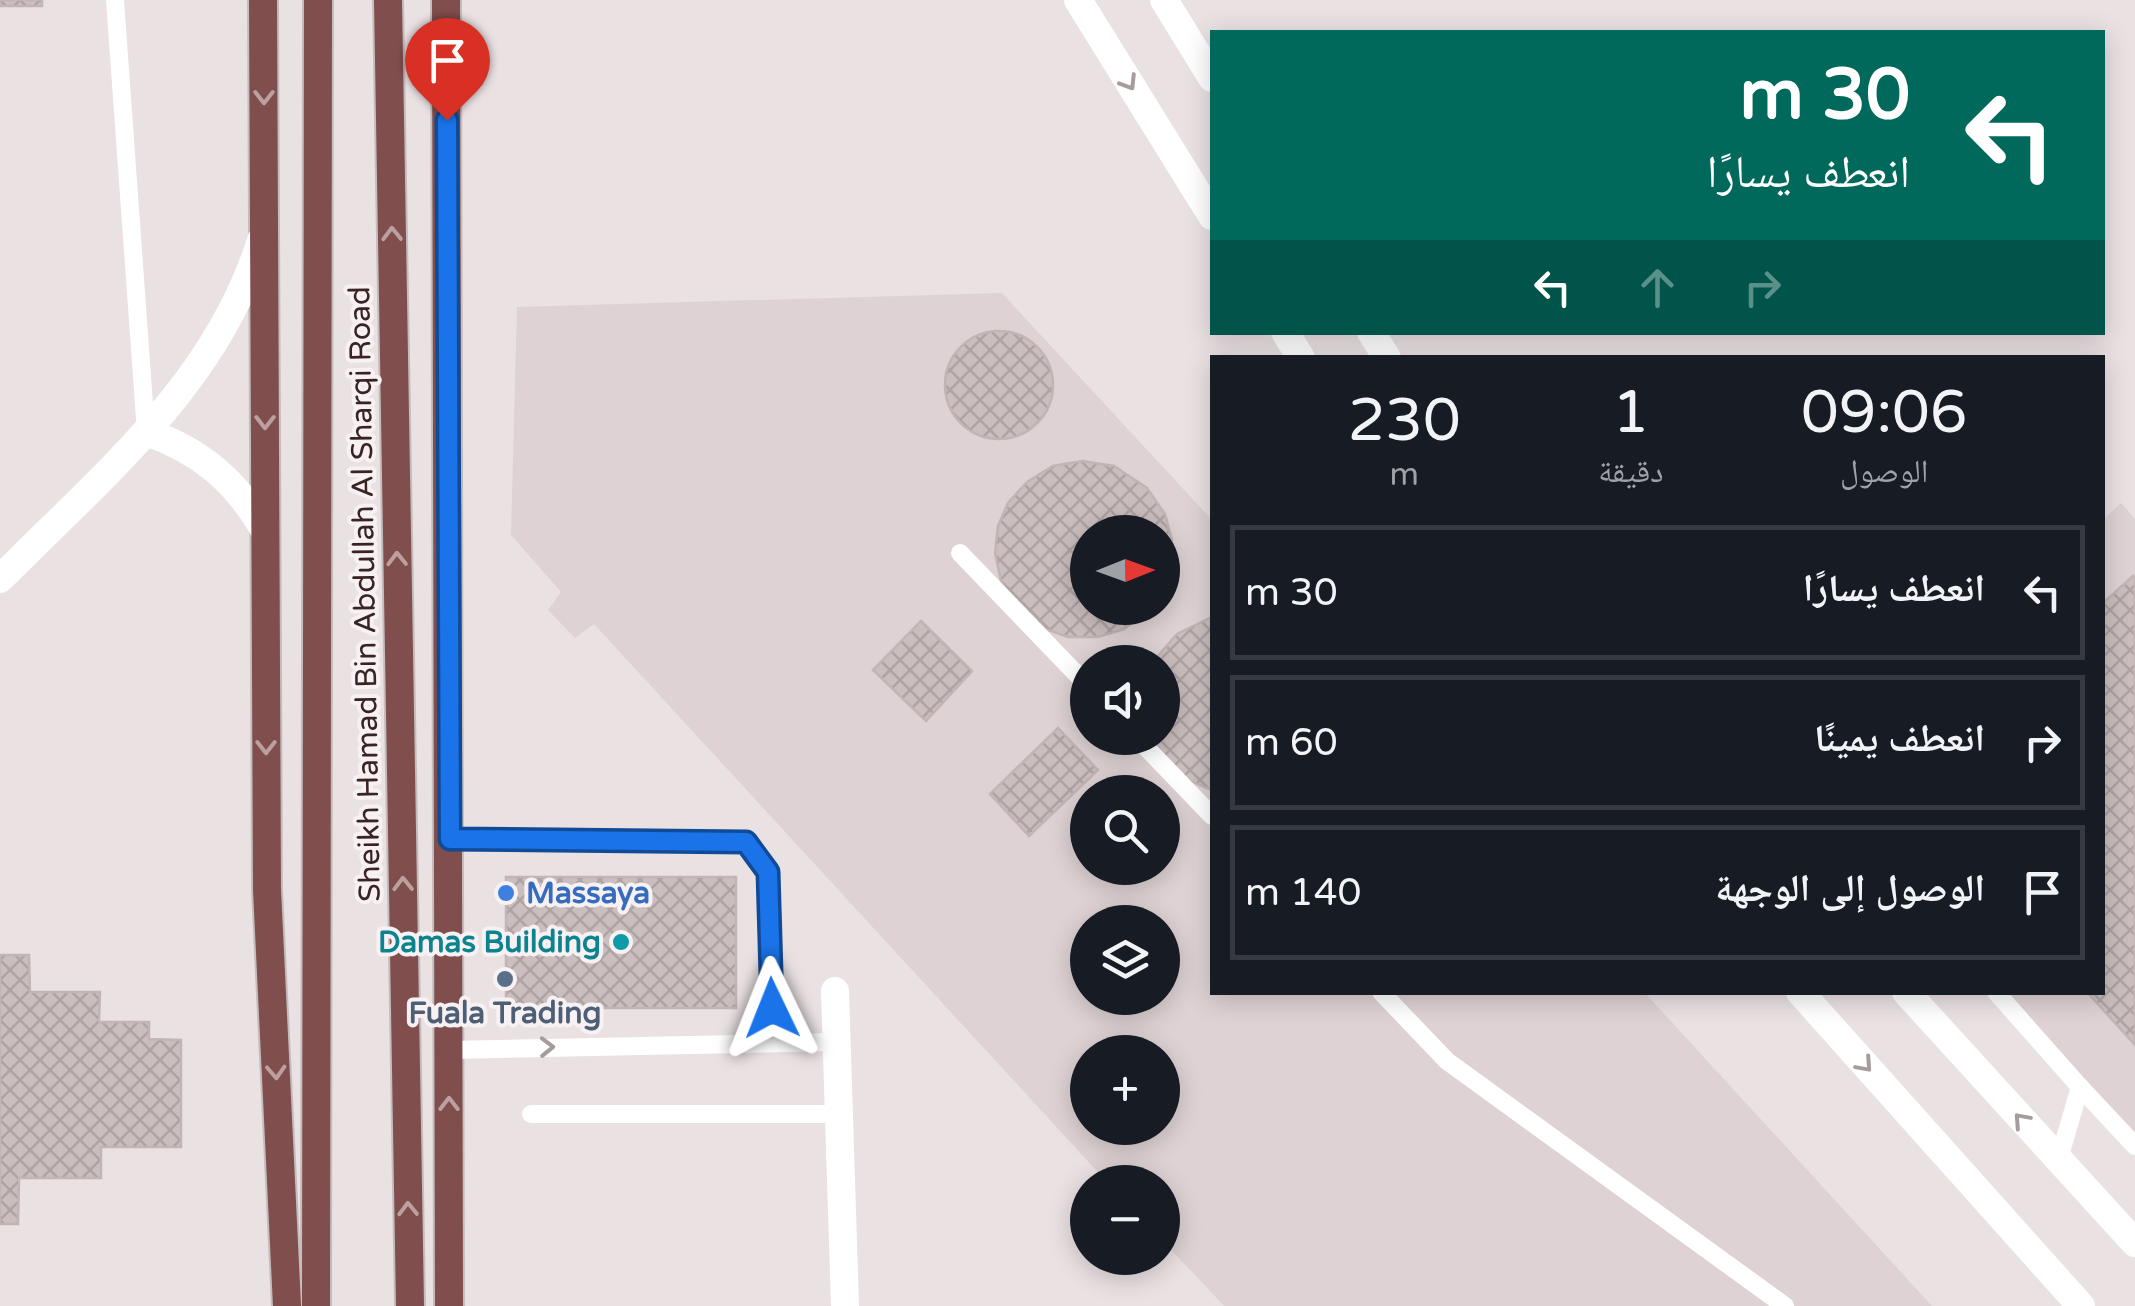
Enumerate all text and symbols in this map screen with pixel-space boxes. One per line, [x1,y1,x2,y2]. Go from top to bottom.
pin [405,18,490,121]
icon: arrive [420,33,475,88]
text: 30 m [1740,54,1910,138]
icon: left [1945,70,2075,200]
one-way arrow [1117,72,1136,90]
one-way arrow [253,90,275,106]
text: انعطف يسارًا [1707,146,1910,200]
one-way arrow [381,225,402,241]
icon: left [1525,260,1580,315]
icon: ahead [1630,260,1685,315]
icon: right [1735,260,1790,315]
street label: Sheikh Hamad Bin Abdullah Al Sharqi Road [341,286,389,902]
text: 1 [1612,377,1650,449]
text: 09:06 [1801,377,1967,449]
text: 230 [1348,385,1461,457]
one-way arrow [254,416,276,431]
text: دقيقة [1598,453,1663,491]
text: الوصول [1840,453,1928,491]
text: m [1389,456,1419,494]
north arrow [1070,515,1180,625]
map controls [1070,515,1180,1275]
one-way arrow [386,550,408,566]
icon: left [2015,565,2070,620]
text: انعطف يسارًا [1803,566,1985,612]
text: 30 m [1245,570,1338,616]
button: sound [1070,645,1180,755]
icon: right [2015,715,2070,770]
text: انعطف يمينًا [1814,716,1985,762]
text: 60 m [1245,720,1338,766]
one-way arrow [255,740,277,756]
button: search [1070,775,1180,885]
icon: arrive [2015,865,2070,920]
text: الوصول إلى الوجهة [1715,866,1985,912]
text: 140 m [1245,870,1361,916]
one-way arrow [392,875,413,891]
place label: Massaya [526,875,650,912]
marker: Massaya [495,882,517,904]
button: layers [1070,905,1180,1015]
place label: Damas Building [378,924,601,961]
marker: Damas Building [610,931,632,953]
position arrow [720,956,824,1060]
marker: Fuala Trading [494,968,516,990]
place label: Fuala Trading [409,995,601,1032]
button: + [1070,1035,1180,1145]
one-way arrow [539,1037,555,1058]
one-way arrow [1853,1053,1871,1072]
one-way arrow [265,1065,286,1081]
one-way arrow [438,1095,460,1110]
one-way arrow [2015,1113,2033,1132]
button: − [1070,1165,1180,1275]
one-way arrow [397,1200,419,1216]

